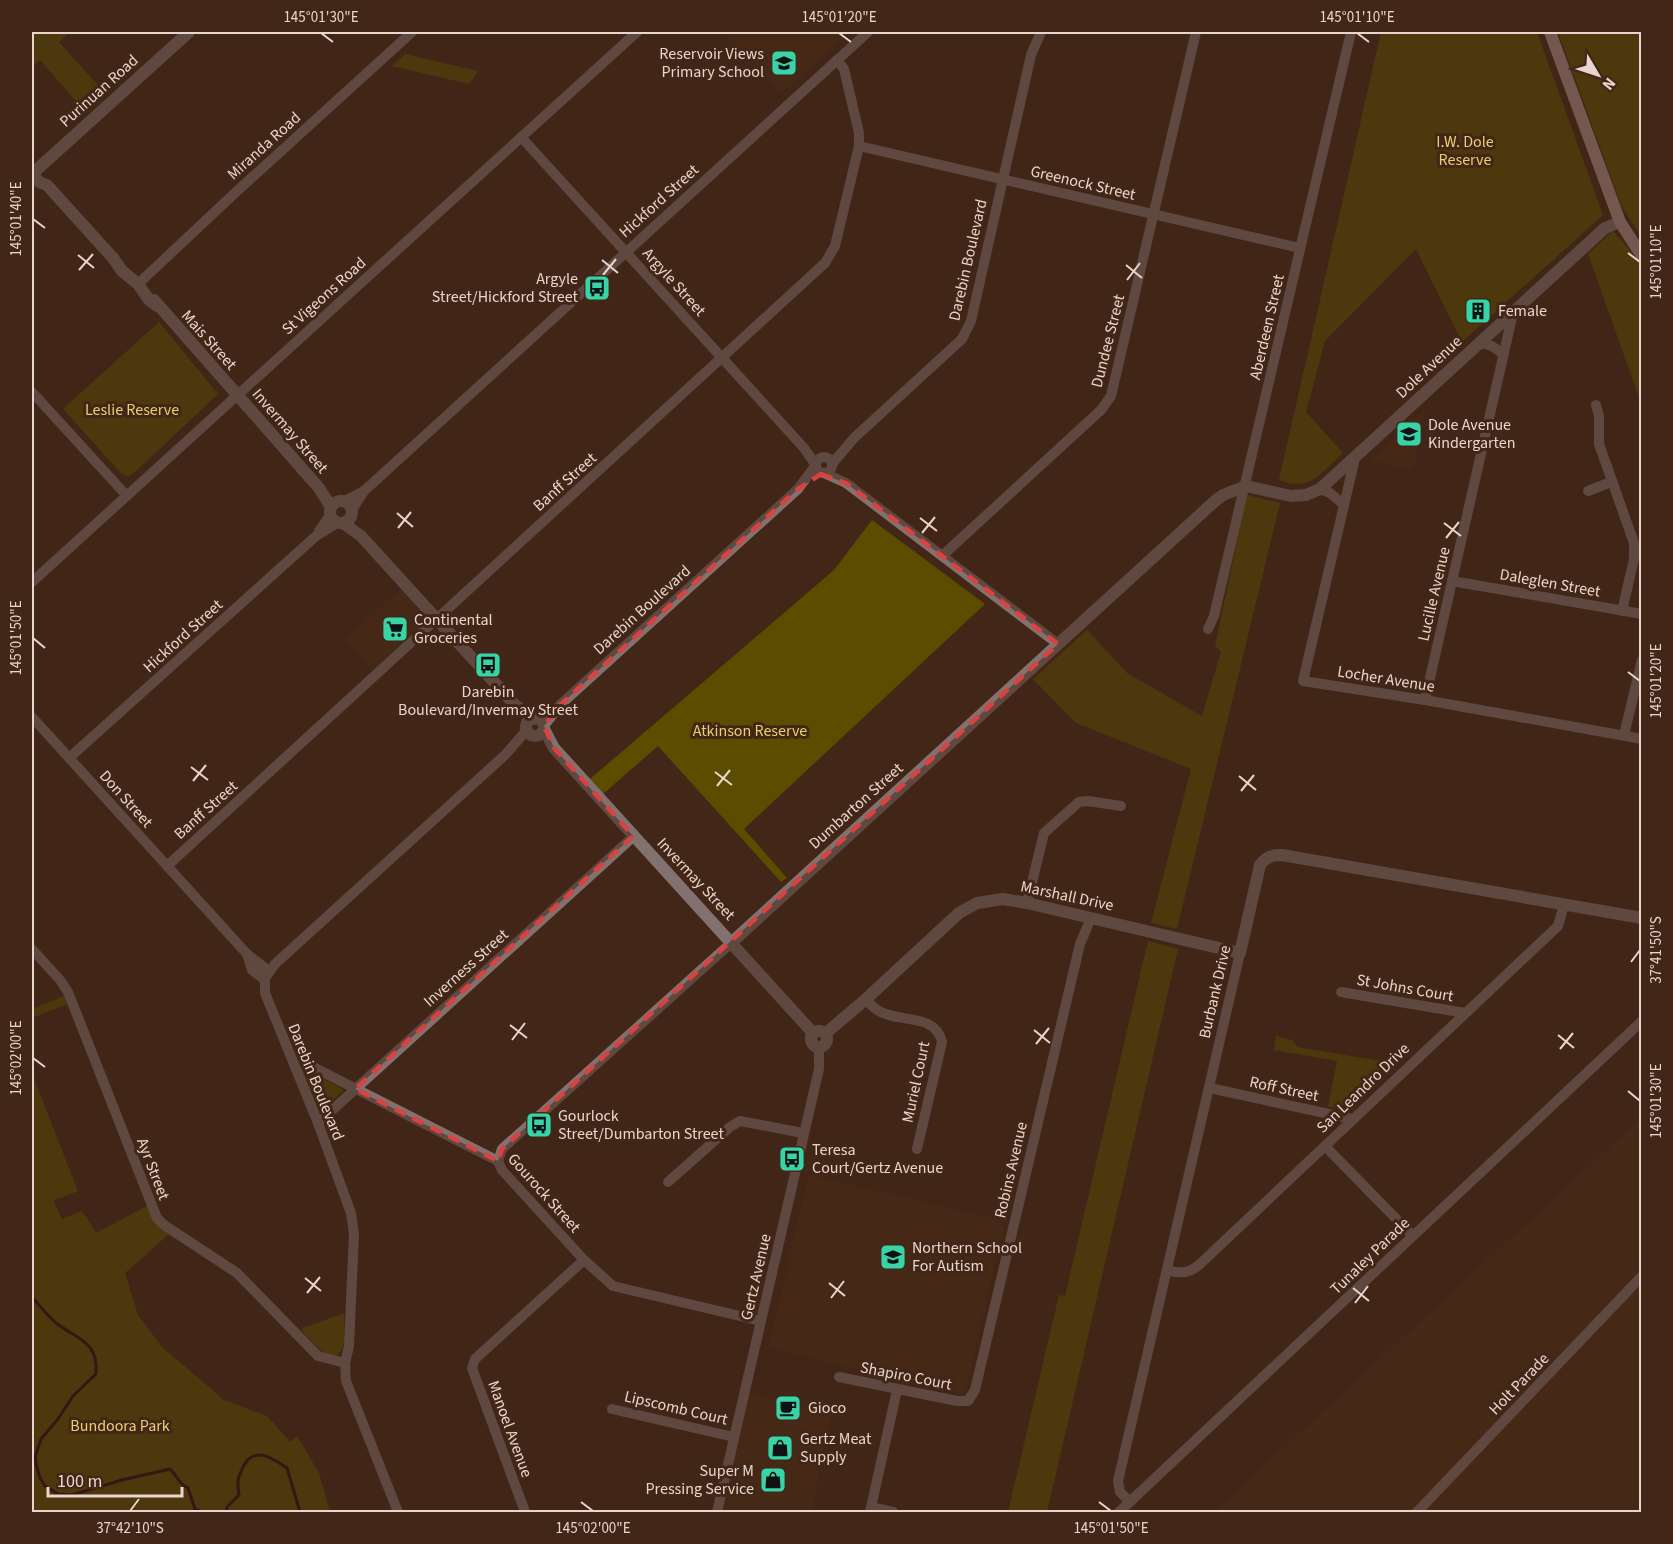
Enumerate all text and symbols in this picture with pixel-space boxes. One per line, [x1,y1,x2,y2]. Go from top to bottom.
text: 145°01'30"E [283,7,359,28]
text: 145°01'20"E [801,7,877,28]
text: 145°01'10"E [1319,7,1395,28]
place label: Reservoir Views Primary School [659,43,764,83]
north arrow [1568,45,1628,105]
school or university icon: Reservoir Views Primary School [769,48,799,78]
street label: Purinuan Road [55,50,143,132]
text: N [1597,73,1621,95]
street label: Miranda Road [222,107,306,185]
park label: I.W. Dole Reserve [1436,131,1494,171]
street label: Hickford Street [614,159,704,243]
street label: Greenock Street [1028,160,1138,206]
text: 145°01'40"E [6,181,27,257]
street label: Darebin Boulevard [943,197,993,323]
text: 145°01'10"E [1646,224,1667,300]
street label: Argyle Street [637,243,711,321]
street label: St Vigeons Road [277,252,371,340]
place label: Argyle Street/Hickford Street [432,268,579,308]
street label: Aberdeen Street [1244,272,1290,382]
bus stop icon: Argyle Street/Hickford Street [582,273,612,303]
street label: Dundee Street [1086,292,1130,390]
building icon: Female [1463,296,1493,326]
place label: Female [1498,300,1547,322]
street label: Mais Street [176,305,242,375]
street label: Dole Avenue [1391,331,1467,403]
street label: Invermay Street [247,384,333,479]
park label: Leslie Reserve [85,399,179,421]
place label: Dole Avenue Kindergarten [1428,414,1515,454]
school or university icon: Dole Avenue Kindergarten [1394,419,1424,449]
street label: Banff Street [528,447,602,517]
street label: Lucille Avenue [1412,545,1456,643]
street label: Darebin Boulevard [588,560,696,660]
street label: Daleglen Street [1498,563,1603,603]
street label: Hickford Street [138,594,228,678]
text: 145°01'50"E [6,600,27,676]
place label: Continental Groceries [414,609,493,649]
supermarket icon: Continental Groceries [380,614,410,644]
text: 145°01'20"E [1646,643,1667,719]
bus stop icon: Darebin Boulevard/Invermay Street [473,650,503,680]
street label: Locher Avenue [1336,660,1436,698]
place label: Darebin Boulevard/Invermay Street [398,681,579,721]
park label: Atkinson Reserve [693,720,807,742]
street label: Dumbarton Street [804,757,908,854]
street label: Don Street [94,765,158,833]
street label: Banff Street [169,775,243,845]
street label: Invermay Street [652,833,741,926]
street label: Marshall Drive [1018,875,1116,917]
text: 37°41'50"S [1646,916,1667,984]
street label: Inverness Street [419,924,514,1012]
street label: Burbank Drive [1194,943,1236,1041]
street label: St Johns Court [1355,969,1456,1007]
text: 145°02'00"E [6,1020,27,1096]
street label: Darebin Boulevard [283,1020,349,1144]
street label: San Leandro Drive [1312,1038,1414,1138]
street label: Muriel Court [897,1039,935,1125]
text: 145°01'30"E [1646,1063,1667,1139]
street label: Roff Street [1247,1071,1321,1107]
place label: Gourlock Street/Dumbarton Street [558,1105,724,1145]
bus stop icon: Gourlock Street/Dumbarton Street [524,1110,554,1140]
street label: Robins Avenue [989,1120,1033,1220]
street label: Ayr Street [131,1135,175,1204]
place label: Teresa Court/Gertz Avenue [812,1139,943,1179]
bus stop icon: Teresa Court/Gertz Avenue [777,1144,807,1174]
street label: Gourock Street [502,1149,586,1238]
street label: Tunaley Parade [1325,1212,1415,1300]
street label: Gertz Avenue [735,1232,777,1322]
place label: Northern School For Autism [912,1237,1022,1277]
school or university icon: Northern School For Autism [878,1242,908,1272]
street label: Holt Parade [1484,1348,1554,1420]
street label: Shapiro Court [858,1356,954,1396]
street label: Manoel Avenue [482,1377,538,1481]
street label: Lipscomb Court [622,1385,731,1431]
cafe icon: Gioco [773,1393,803,1423]
place label: Gioco [808,1397,846,1419]
park label: Bundoora Park [70,1415,170,1437]
place label: Gertz Meat Supply [800,1428,872,1468]
shop icon: Gertz Meat Supply [765,1433,795,1463]
scale bar [48,1460,182,1498]
place label: Super M Pressing Service [646,1460,754,1500]
shop icon: Super M Pressing Service [758,1465,788,1495]
text: 100 m [57,1469,102,1494]
text: 37°42'10"S [96,1518,164,1539]
text: 145°02'00"E [555,1518,631,1539]
text: 145°01'50"E [1073,1518,1149,1539]

